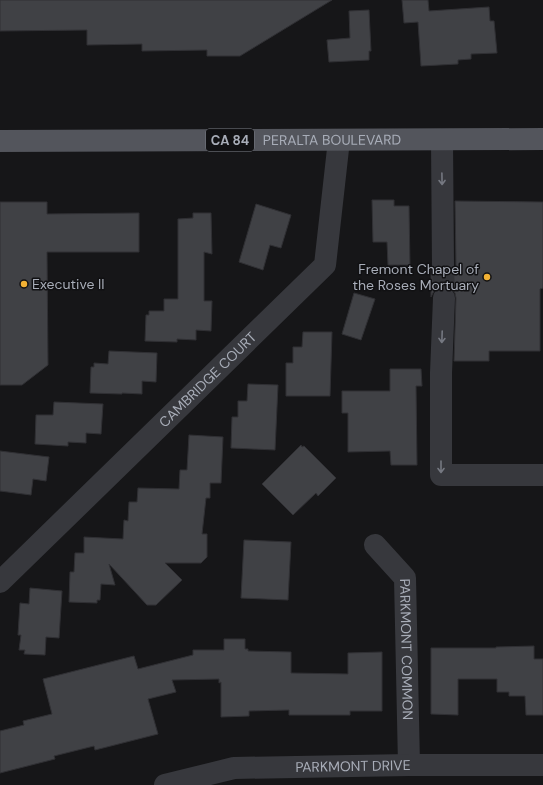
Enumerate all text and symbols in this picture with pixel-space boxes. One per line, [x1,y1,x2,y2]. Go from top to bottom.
road number: CA 84 [206,129,254,151]
street label: PERALTA BOULEVARD [263,131,401,149]
one-way arrow [438,172,446,185]
place label: Fremont Chapel of the Roses Mortuary [353,260,479,294]
marker: Fremont Chapel of the Roses Mortuary [482,272,492,282]
place label: Executive II [32,275,105,293]
marker: Executive II [19,279,29,289]
street label: CAMBRIDGE COURT [155,328,260,431]
one-way arrow [439,330,446,343]
one-way arrow [437,460,445,473]
street label: PARKMONT COMMON [396,578,417,720]
street label: PARKMONT DRIVE [295,756,411,776]

